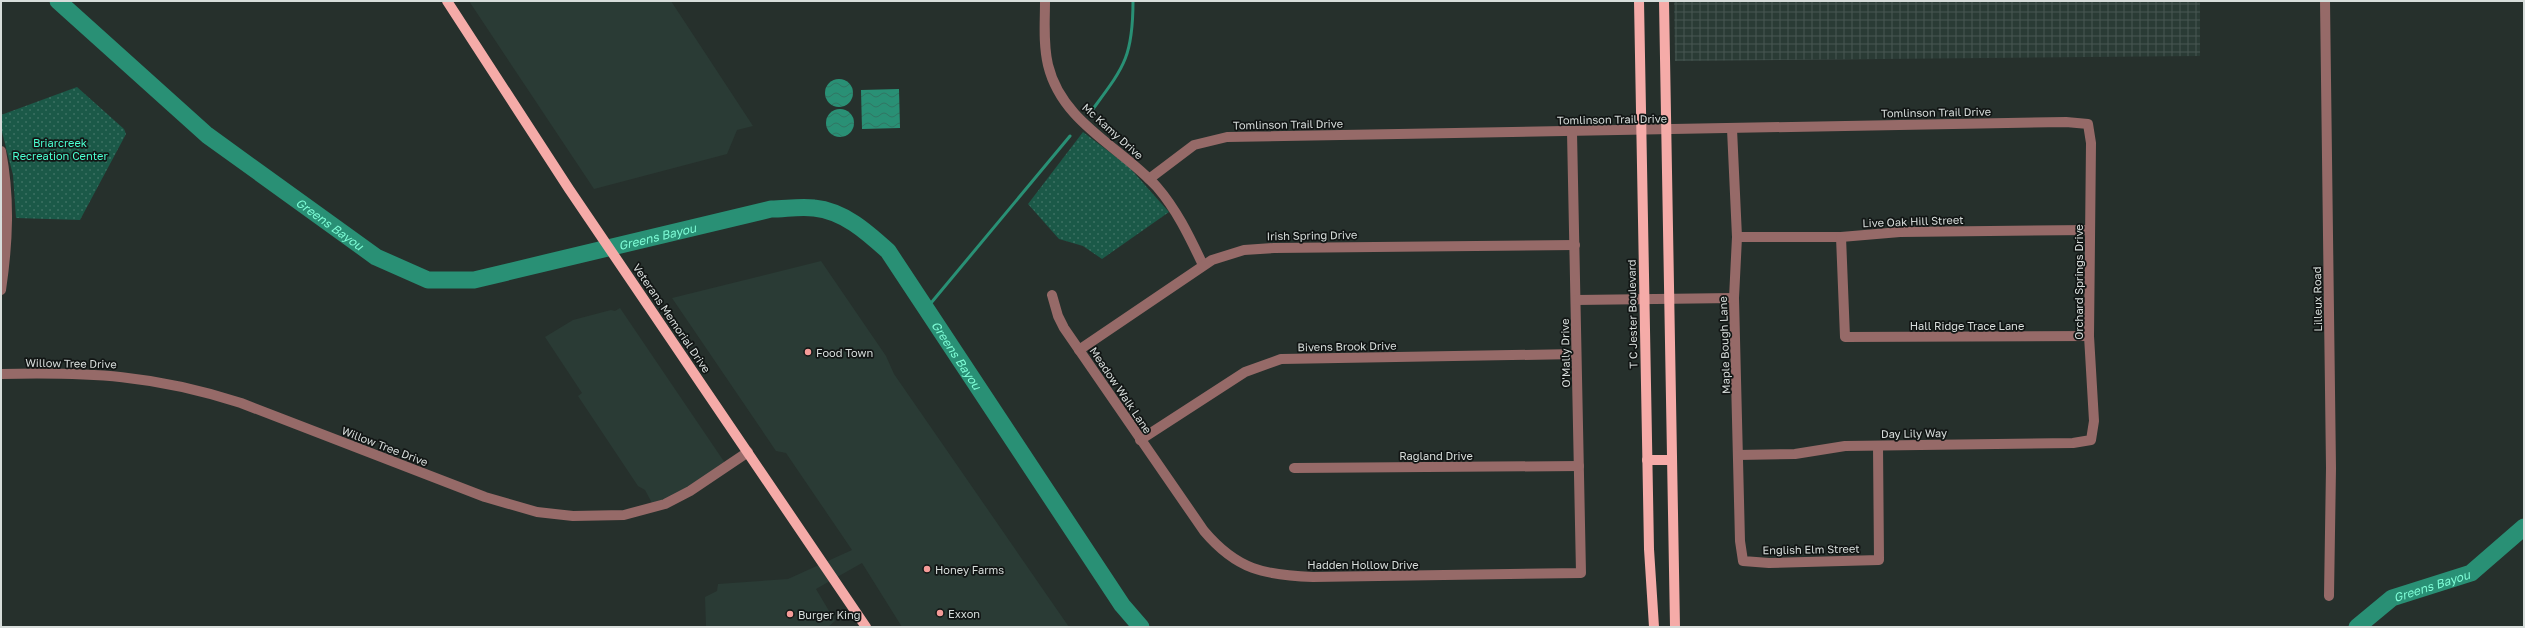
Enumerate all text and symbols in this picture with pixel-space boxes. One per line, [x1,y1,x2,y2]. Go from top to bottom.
street label: Mc Kamy Drive [1080,100,1146,162]
street label: Tomlinson Trail Drive [1881,105,1991,119]
street label: Tomlinson Trail Drive [1557,112,1667,126]
street label: Tomlinson Trail Drive [1233,117,1343,131]
park label: Briarcreek Recreation Center [12,136,108,162]
water label: Greens Bayou [293,194,367,253]
street label: Live Oak Hill Street [1862,213,1964,229]
water label: Greens Bayou [617,220,698,253]
street label: Orchard Springs Drive [2072,224,2085,340]
street label: Irish Spring Drive [1267,228,1357,242]
street label: T C Jester Boulevard [1625,259,1639,369]
street label: Veterans Memorial Drive [631,261,713,375]
street label: Lilleux Road [2310,266,2324,332]
street label: Maple Bough Lane [1716,296,1732,394]
water label: Greens Bayou [929,318,985,393]
street label: O'Mally Drive [1558,318,1572,388]
street label: Hall Ridge Trace Lane [1910,319,2024,332]
street label: Bivens Brook Drive [1297,339,1397,353]
street label: Meadow Walk Lane [1087,344,1155,436]
place label: Food Town [816,346,873,359]
marker: Food Town [803,347,813,357]
street label: Willow Tree Drive [25,356,117,370]
street label: Willow Tree Drive [340,424,430,468]
street label: Day Lily Way [1881,426,1947,440]
street label: Ragland Drive [1399,449,1473,462]
street label: English Elm Street [1762,542,1860,556]
street label: Hadden Hollow Drive [1307,558,1419,571]
place label: Honey Farms [935,563,1004,576]
marker: Honey Farms [922,564,932,574]
water label: Greens Bayou [2392,566,2472,605]
place label: Exxon [948,607,980,620]
place label: Burger King [798,608,860,621]
marker: Exxon [935,608,945,618]
marker: Burger King [785,609,795,619]

